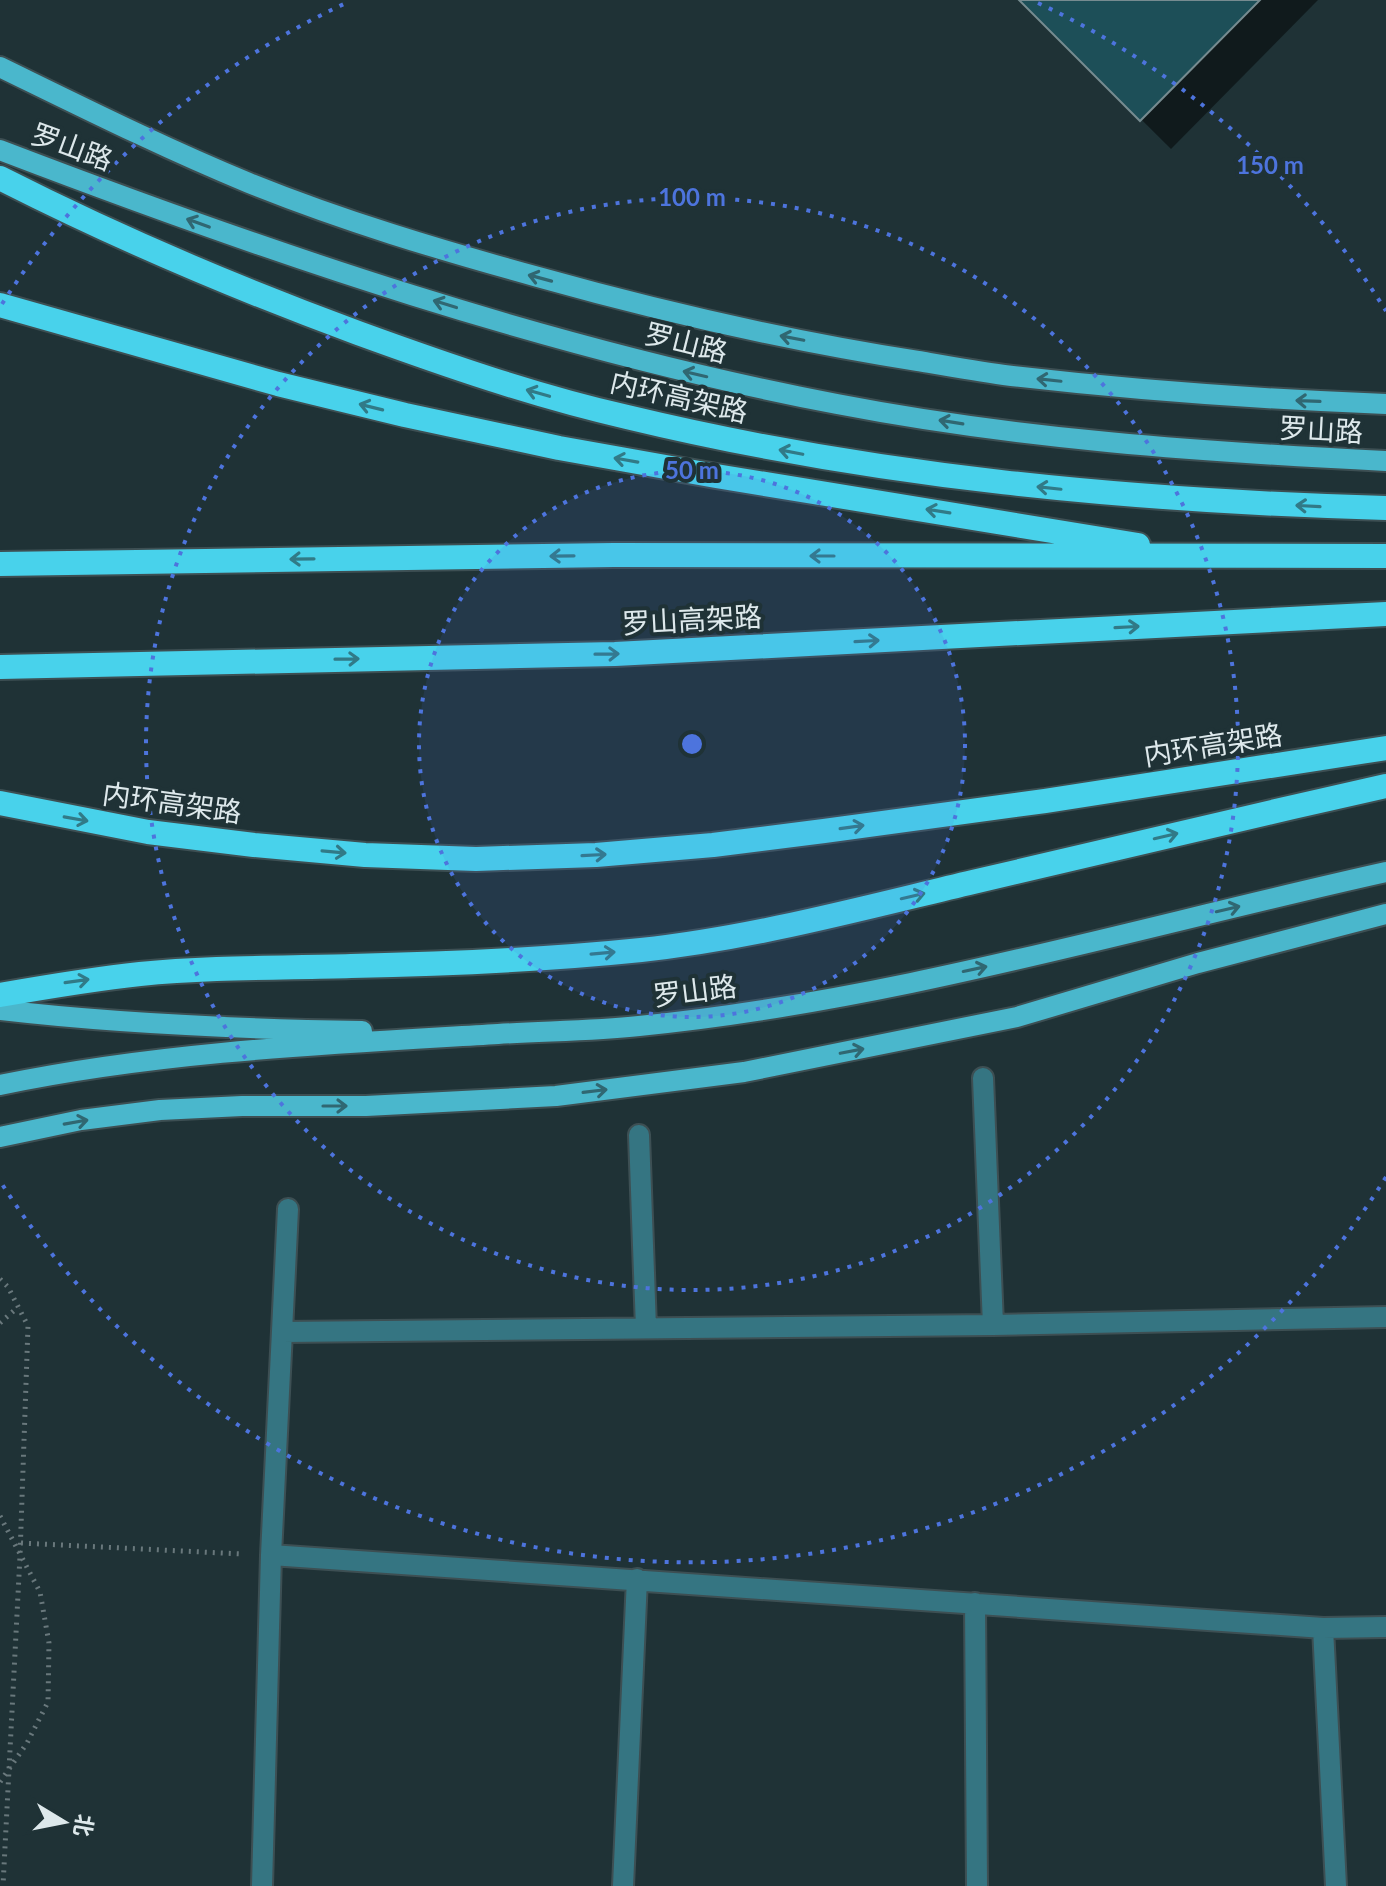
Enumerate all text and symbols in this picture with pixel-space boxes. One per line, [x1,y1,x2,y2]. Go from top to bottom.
street label: 罗山路 [27,116,118,176]
text: 150 m [1236,150,1304,179]
text: 100 m [658,182,726,211]
one-way arrow [186,214,211,229]
one-way arrow [527,269,553,284]
one-way arrow [433,296,458,311]
street label: 罗山路 [641,315,731,369]
one-way arrow [780,330,806,345]
street label: 内环高架路 [607,364,751,428]
one-way arrow [683,366,709,381]
one-way arrow [1036,372,1063,387]
one-way arrow [526,385,552,400]
one-way arrow [1295,394,1322,409]
one-way arrow [359,399,385,414]
street label: 罗山路 [1278,410,1364,448]
one-way arrow [939,414,964,429]
one-way arrow [779,444,805,459]
one-way arrow [614,451,639,466]
text: 50 m [665,455,719,484]
one-way arrow [1036,480,1063,495]
one-way arrow [1295,498,1322,513]
one-way arrow [926,503,951,518]
one-way arrow [549,548,576,563]
one-way arrow [809,548,836,564]
one-way arrow [289,551,316,567]
street label: 罗山高架路 [621,598,763,640]
one-way arrow [1113,620,1140,635]
one-way arrow [853,633,880,648]
one-way arrow [593,646,620,662]
one-way arrow [333,651,360,666]
street label: 内环高架路 [1141,716,1285,772]
centre of rings [678,730,706,758]
street label: 内环高架路 [100,775,244,829]
one-way arrow [63,812,89,827]
one-way arrow [839,819,864,834]
one-way arrow [1153,827,1178,842]
one-way arrow [320,845,347,860]
one-way arrow [580,847,607,862]
one-way arrow [900,888,925,903]
one-way arrow [1215,901,1241,916]
one-way arrow [589,945,616,960]
one-way arrow [962,961,987,976]
street label: 罗山路 [651,968,739,1012]
one-way arrow [63,974,90,989]
one-way arrow [838,1043,864,1058]
one-way arrow [582,1083,607,1098]
one-way arrow [321,1098,348,1114]
one-way arrow [63,1113,89,1128]
north arrow [24,1782,104,1862]
text: 北 [69,1812,99,1839]

